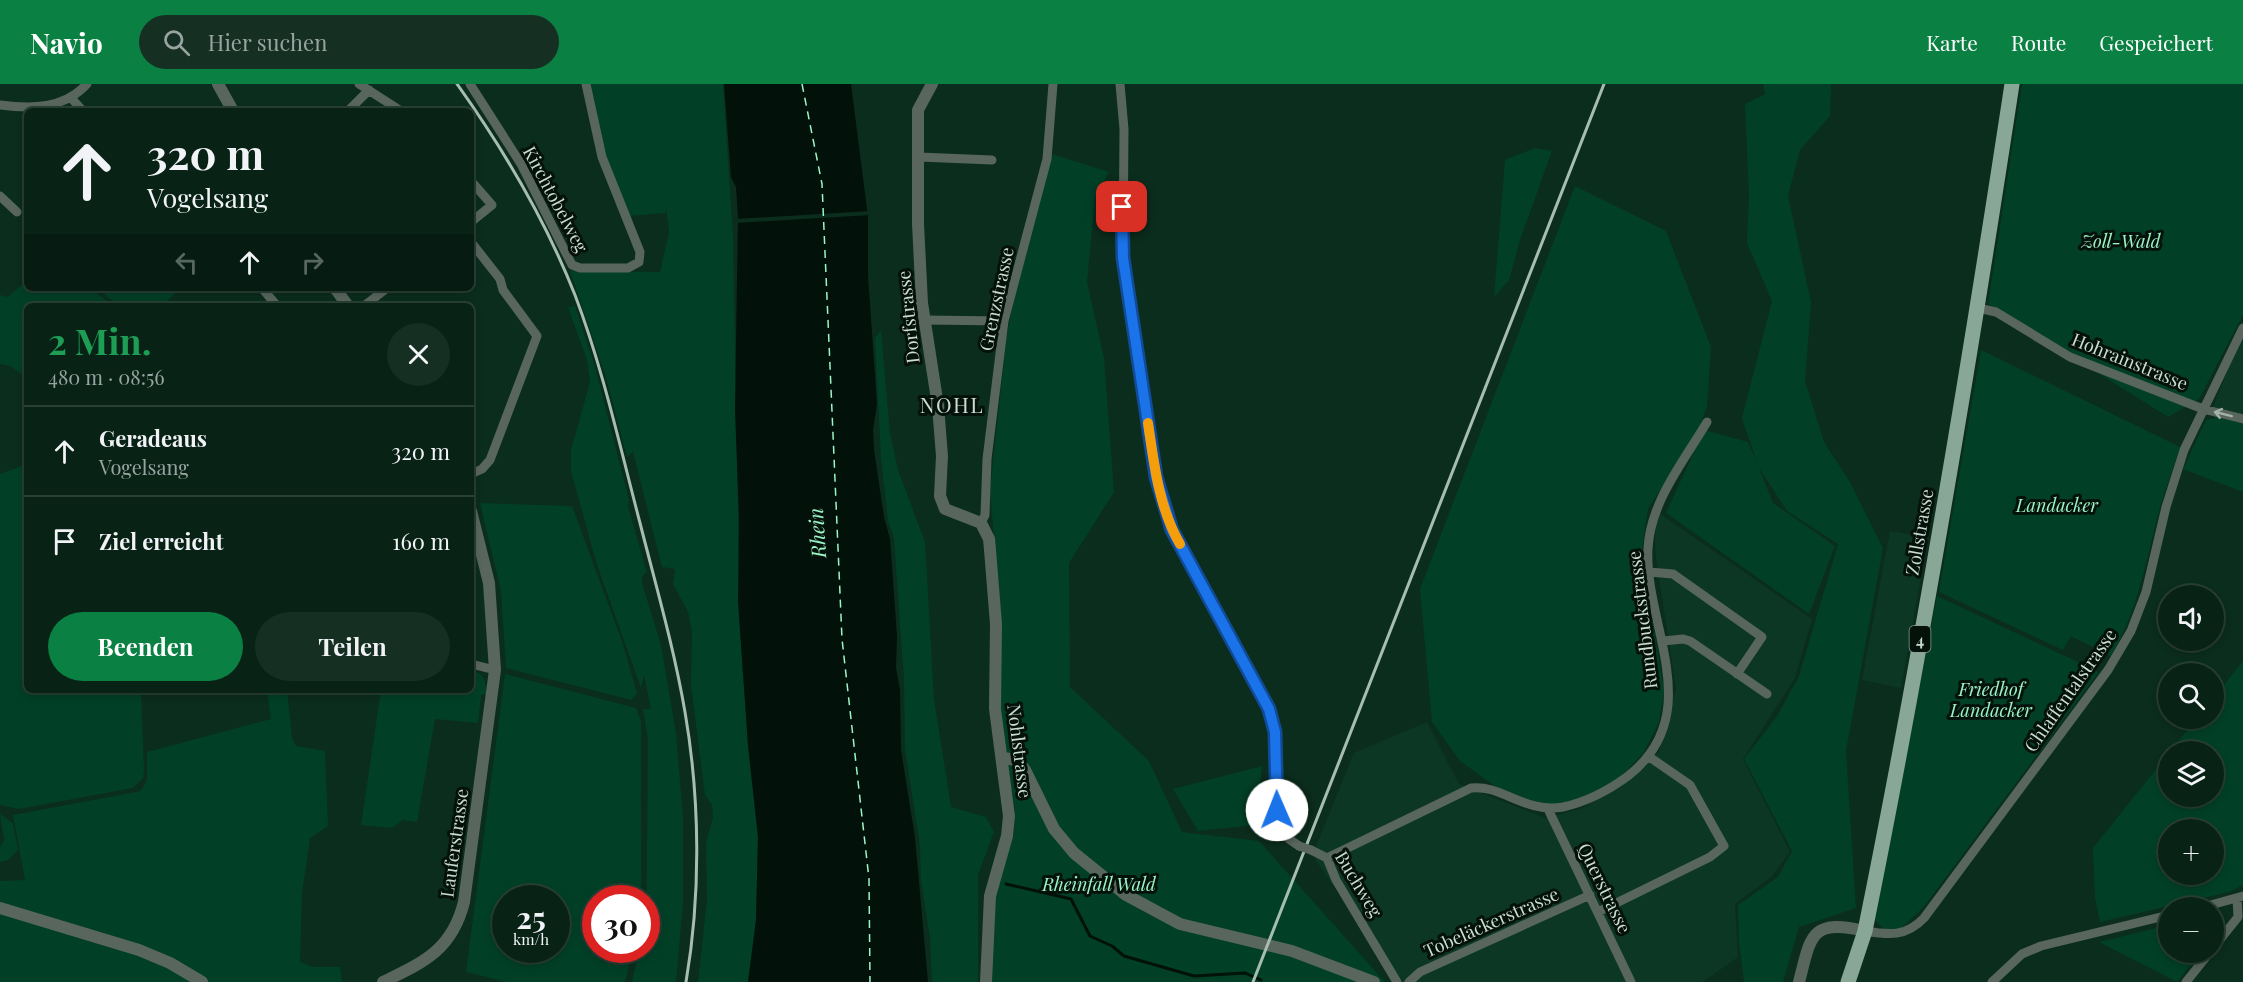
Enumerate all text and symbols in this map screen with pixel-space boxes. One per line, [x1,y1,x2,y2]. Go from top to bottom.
search box [139,15,559,69]
text: Navio [30,24,103,61]
icon: search [160,26,193,59]
text: Hier suchen [208,27,327,57]
text: Karte [1926,28,1978,56]
text: Route [2011,28,2066,56]
text: Gespeichert [2099,28,2213,56]
text: 320 m [147,125,264,181]
icon: ahead [48,132,126,210]
street label: Kirchtobelweg [518,142,594,257]
text: Vogelsang [147,179,268,215]
pin [1096,181,1147,232]
icon: arrive [1105,190,1138,223]
park label: Zoll-Wald [2081,229,2162,253]
street label: Grenzstrasse [973,245,1019,353]
icon: left [170,246,203,279]
icon: ahead [233,246,266,279]
icon: right [296,246,329,279]
street label: Dorfstrasse [891,269,925,365]
text: 2 Min. [48,316,151,364]
button: close [387,323,450,386]
street label: Hohrainstrasse [2068,327,2192,395]
text: 480 m · 08:56 [48,363,165,390]
district label: NOHL [920,390,984,418]
one-way arrow [2214,408,2233,420]
text: Geradeaus [99,423,207,453]
icon: ahead [48,435,81,468]
text: 320 m [391,436,450,466]
text: Vogelsang [99,453,189,480]
street label: Zollstrasse [1900,487,1938,577]
park label: Landacker [2015,493,2099,517]
water label: Rhein [801,507,831,560]
icon: arrive [48,525,81,558]
text: Ziel erreicht [99,526,223,556]
text: 160 m [392,526,450,556]
street label: Rundbuckstrasse [1622,549,1662,691]
map controls [2158,585,2224,963]
button: sound [2158,585,2224,651]
button: Beenden [48,612,243,681]
button: Teilen [255,612,450,681]
street label: Chlaffentalstrasse [2018,624,2122,756]
road number: 4 [1910,626,1930,652]
button: search [2158,663,2224,729]
park label: Friedhof Landacker [1949,677,2033,722]
street label: Nohlstrasse [1002,703,1038,799]
button: layers [2158,741,2224,807]
position arrow [1245,778,1309,842]
street label: Lauferstrasse [435,787,473,899]
button: + [2158,819,2224,885]
street label: Querstrasse [1573,839,1637,937]
street label: Buchweg [1330,846,1388,922]
park label: Rheinfall Wald [1041,872,1157,896]
street label: Tobeläckerstrasse [1420,881,1562,963]
speed limit sign: 30 [582,885,660,963]
text: 25 [516,897,546,937]
button: − [2158,897,2224,963]
text: km/h [513,929,549,949]

